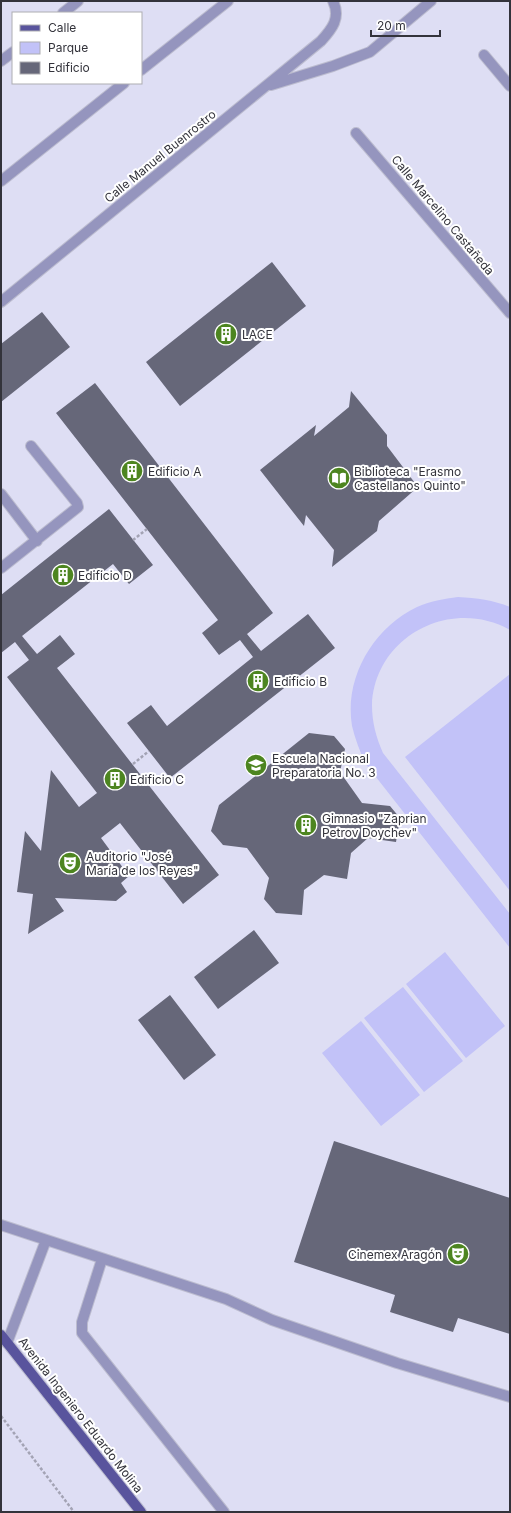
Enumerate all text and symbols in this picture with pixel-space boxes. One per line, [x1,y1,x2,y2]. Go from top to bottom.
legend [12,12,142,84]
scale bar [371,12,440,38]
text: 20 m [377,18,406,33]
text: Calle [48,20,76,35]
text: Parque [48,40,88,55]
text: Edificio [48,60,90,75]
street label: Calle Manuel Buenrostro [101,106,219,206]
street label: Calle Marcelino Castañeda [389,152,497,278]
building icon: LACE [213,321,239,347]
place label: LACE [242,327,273,342]
building icon: Edificio A [119,458,145,484]
place label: Edificio A [148,464,201,479]
place label: Biblioteca "Erasmo Castellanos Quinto" [354,464,466,493]
library icon: Biblioteca "Erasmo Castellanos Quinto" [326,465,352,491]
building icon: Edificio D [50,562,76,588]
place label: Edificio D [78,568,132,583]
building icon: Edificio B [245,668,271,694]
place label: Edificio B [274,674,327,689]
place label: Escuela Nacional Preparatoria No. 3 [272,751,376,780]
school or university icon: Escuela Nacional Preparatoria No. 3 [243,752,269,778]
building icon: Edificio C [102,766,128,792]
place label: Edificio C [130,772,184,787]
place label: Gimnasio "Zaprian Petrov Doychev" [322,811,427,840]
building icon: Gimnasio "Zaprian Petrov Doychev" [293,812,319,838]
place label: Auditorio "José María de los Reyes" [86,849,199,878]
theatre icon: Auditorio "José María de los Reyes" [57,850,83,876]
theatre icon: Cinemex Aragón [445,1241,471,1267]
place label: Cinemex Aragón [348,1247,442,1262]
street label: Avenida Ingeniero Eduardo Molina [16,1334,146,1496]

